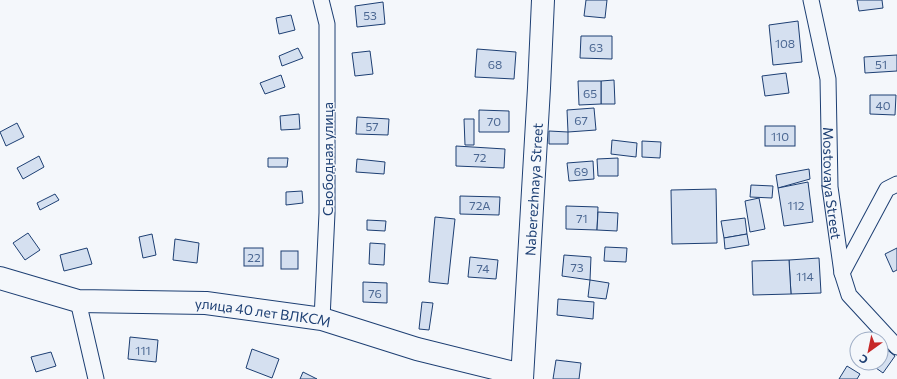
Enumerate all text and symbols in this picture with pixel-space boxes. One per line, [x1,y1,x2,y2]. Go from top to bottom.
house number: 53 [363,8,377,22]
house number: 108 [775,36,795,50]
house number: 63 [589,40,603,54]
house number: 68 [488,57,502,71]
house number: 51 [875,57,887,71]
house number: 65 [583,86,597,100]
house number: 40 [875,98,891,112]
street label: Свободная улица [319,102,336,216]
house number: 67 [574,113,588,127]
house number: 70 [487,114,501,128]
house number: 57 [365,119,379,133]
street label: Naberezhnaya Street [521,122,545,256]
street label: Mostovaya Street [820,127,846,240]
house number: 110 [771,129,789,143]
house number: 72 [474,150,487,164]
house number: 69 [574,164,588,178]
house number: 72А [469,198,491,212]
house number: 112 [788,198,805,212]
house number: 71 [576,211,588,225]
house number: 22 [247,250,261,264]
house number: 73 [570,260,584,274]
house number: 74 [477,261,489,275]
house number: 114 [796,269,814,283]
house number: 76 [368,286,382,300]
street label: улица 40 лет ВЛКСМ [195,294,333,330]
north arrow [849,331,889,371]
house number: 111 [135,343,151,357]
text: С [856,352,870,367]

